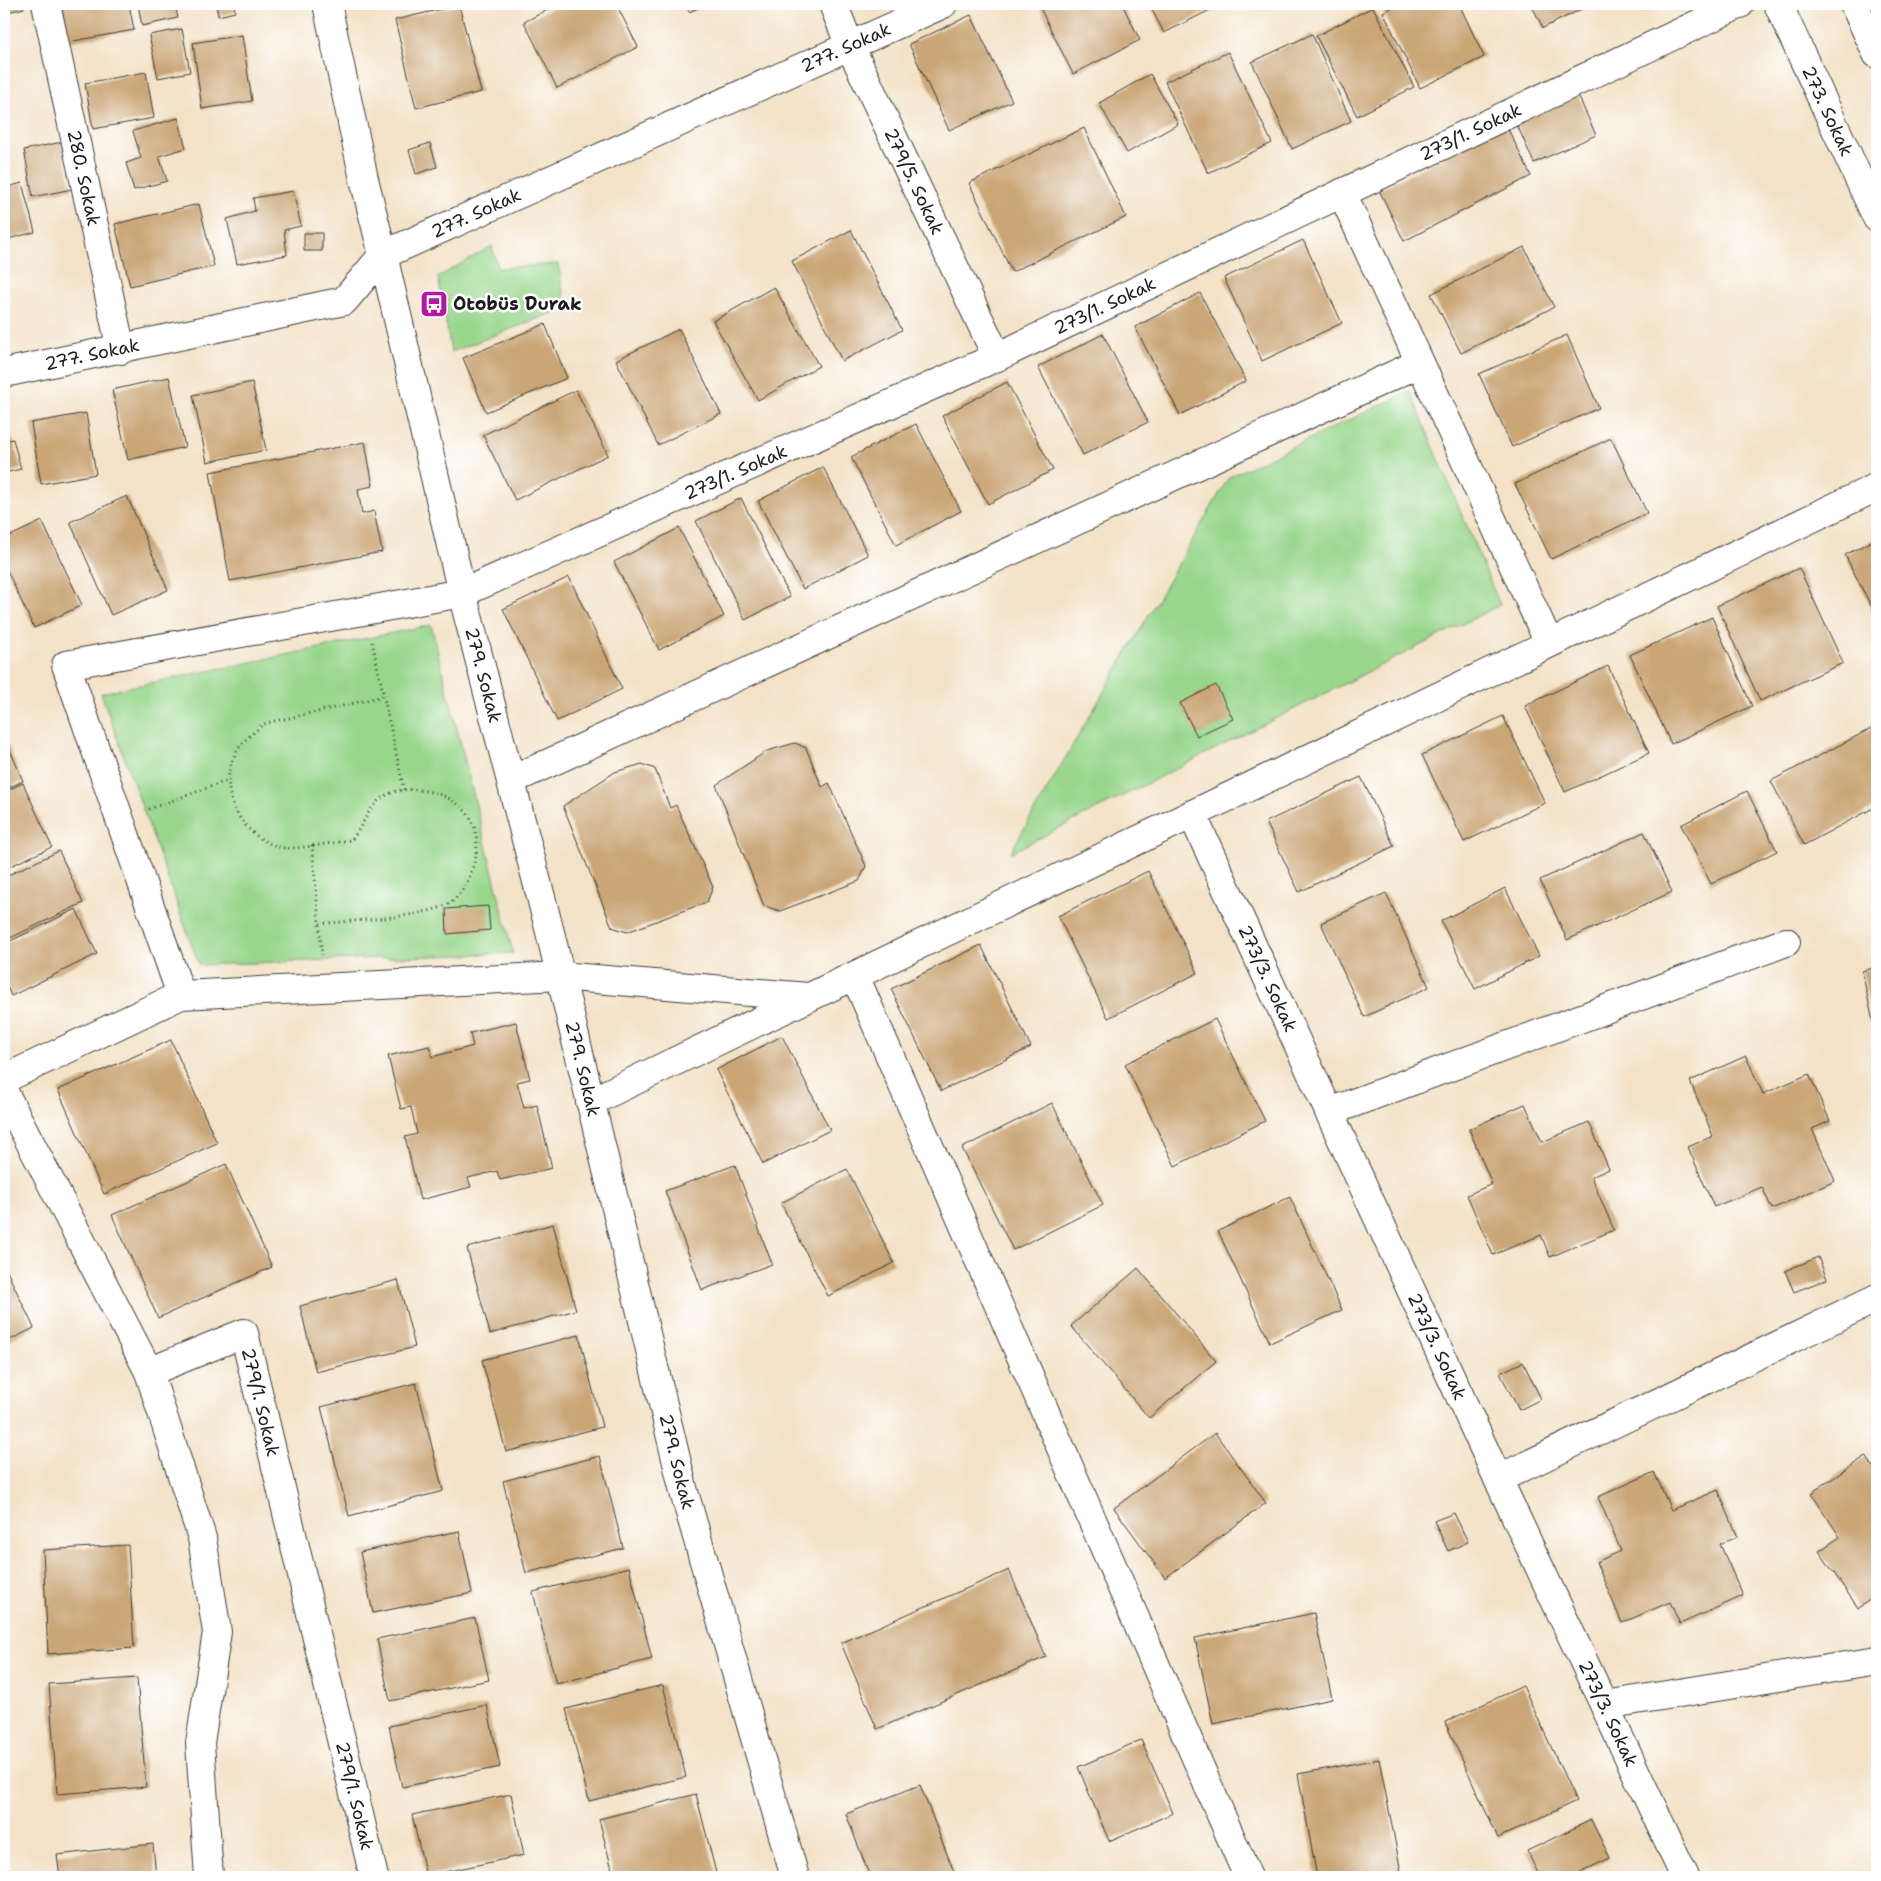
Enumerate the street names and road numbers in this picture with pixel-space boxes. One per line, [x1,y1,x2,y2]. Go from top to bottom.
street label: 277. Sokak [797,17,895,78]
street label: 273. Sokak [1796,62,1859,160]
street label: 273/1. Sokak [1416,98,1526,167]
street label: 279/5. Sokak [878,124,949,239]
street label: 280. Sokak [62,127,106,228]
street label: 277. Sokak [427,183,525,244]
street label: 273/1. Sokak [1050,271,1160,340]
street label: 277. Sokak [43,333,142,376]
street label: 273/1. Sokak [680,439,791,506]
street label: 279. Sokak [459,625,507,726]
street label: 273/3. Sokak [1233,921,1303,1036]
street label: 279. Sokak [560,1018,606,1119]
street label: 273/3. Sokak [1402,1289,1472,1404]
street label: 279/1. Sokak [236,1345,285,1459]
street label: 279. Sokak [654,1411,700,1512]
street label: 273/3. Sokak [1573,1656,1644,1771]
street label: 279/1. Sokak [330,1739,379,1853]

